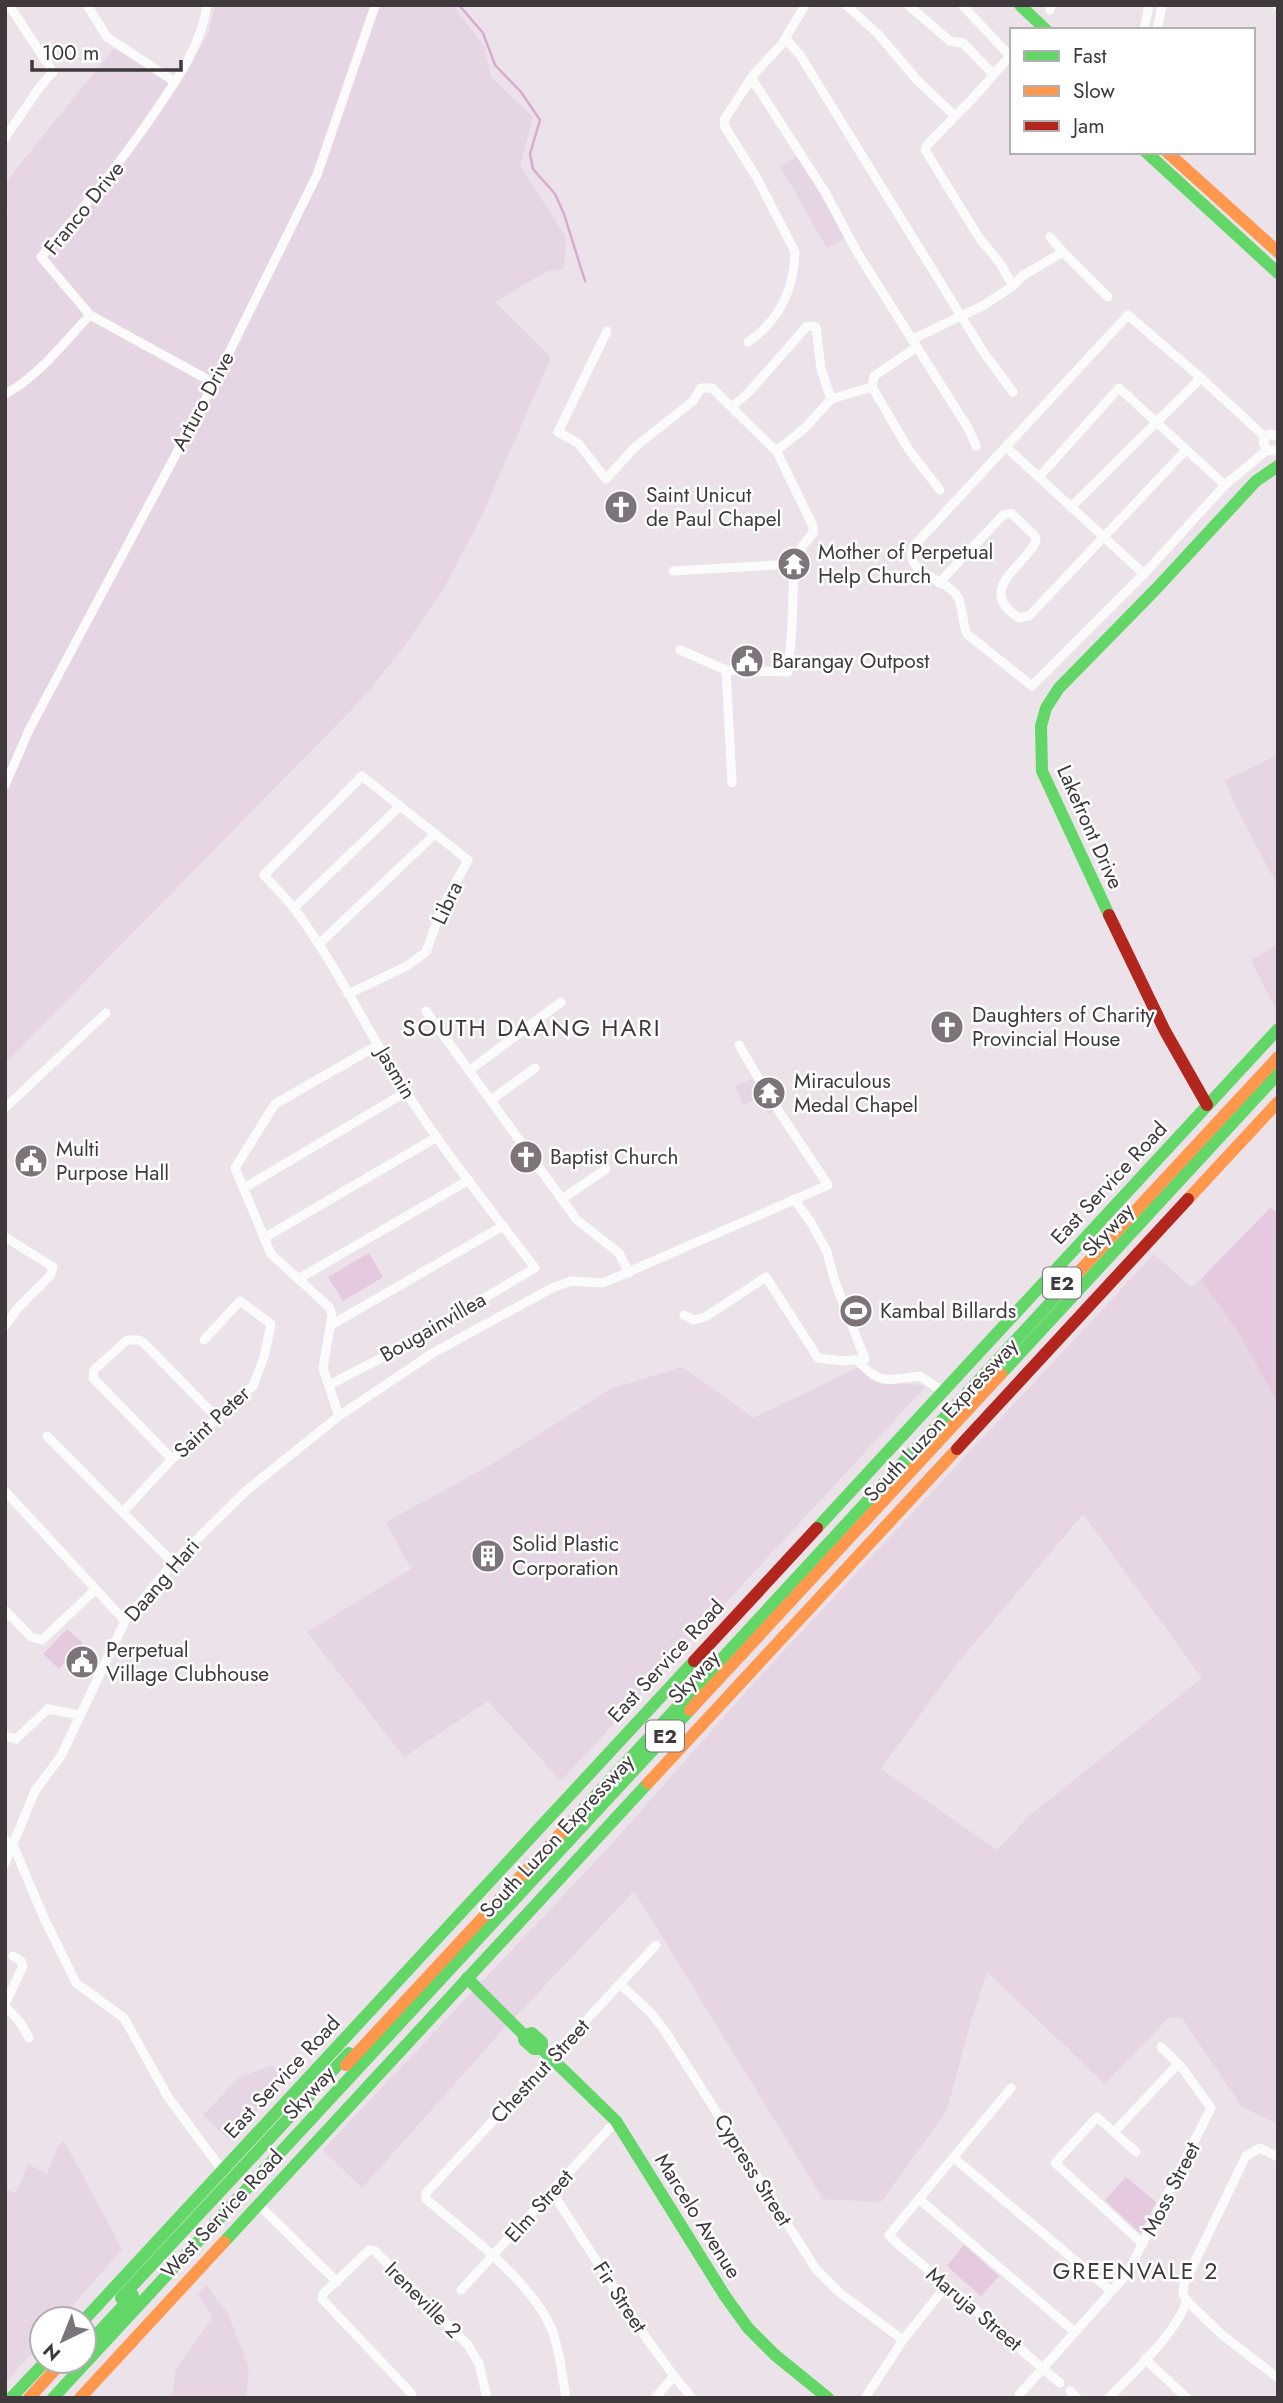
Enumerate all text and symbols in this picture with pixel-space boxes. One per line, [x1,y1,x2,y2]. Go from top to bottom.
scale bar [32,28,180,72]
legend [1010,28,1255,154]
text: 100 m [42,38,99,68]
text: Fast [1073,41,1106,71]
text: Slow [1073,76,1115,106]
text: Jam [1070,111,1105,141]
street label: Franco Drive [37,155,131,261]
street label: Arturo Drive [164,346,242,456]
place label: Saint Unicut de Paul Chapel [646,480,781,534]
church icon: Saint Unicut de Paul Chapel [602,488,640,526]
place label: Mother of Perpetual Help Church [818,537,993,591]
temple icon: Mother of Perpetual Help Church [775,545,813,583]
public building icon: Barangay Outpost [728,642,766,680]
place label: Barangay Outpost [772,646,929,676]
street label: Lakefront Drive [1049,760,1131,894]
street label: Libra [424,877,470,929]
place label: Daughters of Charity Provincial House [972,1000,1155,1054]
church icon: Daughters of Charity Provincial House [928,1008,966,1046]
district label: SOUTH DAANG HARI [402,1010,662,1045]
street label: Jasmin [367,1039,423,1105]
place label: Miraculous Medal Chapel [794,1066,918,1120]
temple icon: Miraculous Medal Chapel [750,1074,788,1112]
street label: East Service Road [1044,1115,1174,1251]
place label: Multi Purpose Hall [56,1134,169,1188]
church icon: Baptist Church [507,1138,545,1176]
public building icon: Multi Purpose Hall [12,1142,50,1180]
place label: Baptist Church [550,1142,678,1172]
street label: Skyway [1075,1196,1141,1264]
road number: E2 [1043,1268,1081,1298]
street label: Bougainvillea [374,1285,492,1369]
sports icon: Kambal Billards [837,1292,875,1330]
place label: Kambal Billards [880,1296,1016,1326]
street label: South Luzon Expressway [857,1331,1026,1509]
street label: Saint Peter [167,1378,257,1465]
place label: Solid Plastic Corporation [512,1529,619,1583]
street label: Daang Hari [117,1532,207,1628]
building icon: Solid Plastic Corporation [469,1537,507,1575]
street label: East Service Road [601,1593,731,1729]
place label: Perpetual Village Clubhouse [106,1635,269,1689]
public building icon: Perpetual Village Clubhouse [63,1643,101,1681]
street label: Skyway [661,1643,727,1711]
road number: E2 [646,1720,684,1752]
street label: South Luzon Expressway [473,1747,642,1925]
street label: East Service Road [217,2009,347,2145]
street label: Chestnut Street [484,2012,596,2130]
street label: Skyway [276,2059,342,2127]
street label: Cypress Street [707,2108,799,2232]
street label: Moss Street [1135,2137,1207,2241]
street label: West Service Road [154,2143,290,2285]
street label: Marcelo Avenue [647,2147,749,2285]
street label: Elm Street [498,2163,580,2249]
district label: GREENVALE 2 [1053,2254,1219,2288]
street label: Ireneville 2 [378,2255,468,2345]
street label: Fir Street [586,2255,654,2339]
street label: Maruja Street [920,2260,1028,2358]
north arrow [28,2305,98,2375]
text: N [37,2337,66,2367]

